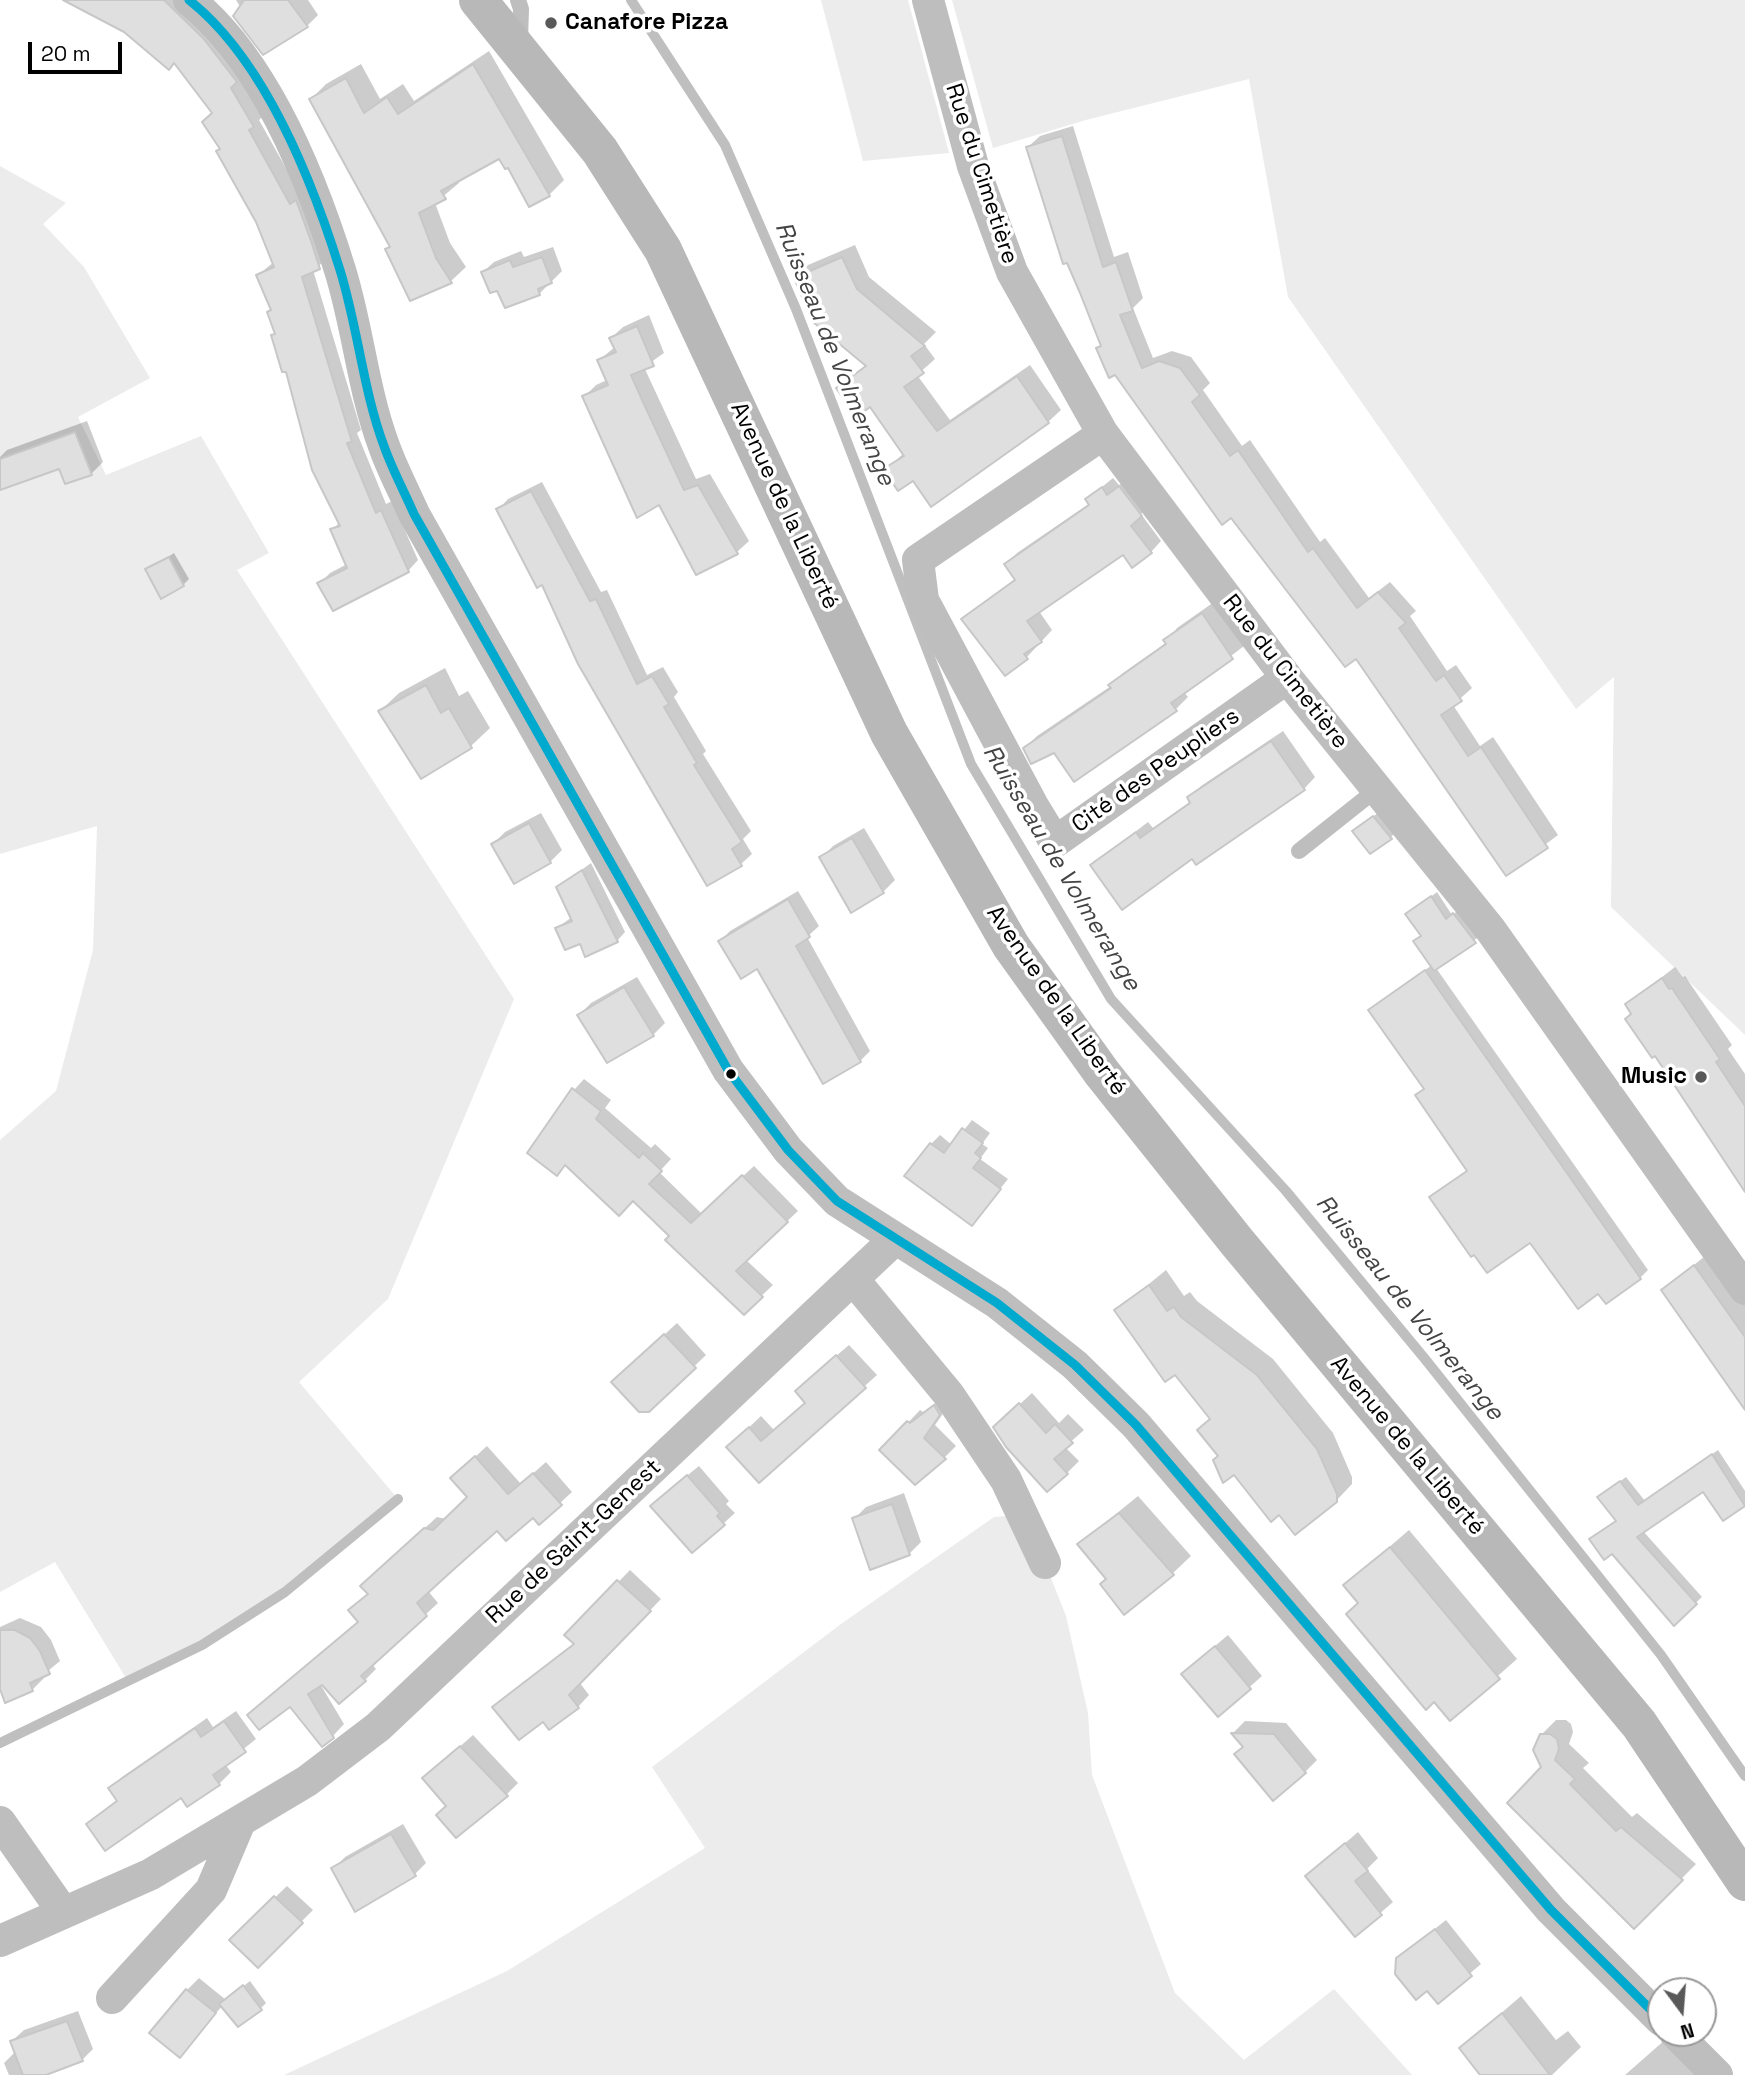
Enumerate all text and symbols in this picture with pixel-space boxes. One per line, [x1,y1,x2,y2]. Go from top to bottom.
place label: Canafore Pizza [565,9,728,37]
marker: Canafore Pizza [543,15,559,31]
scale bar [32,28,126,72]
text: 20 m [41,40,91,67]
street label: Rue du Cimetière [939,80,1023,268]
water label: Ruisseau de Volmerange [768,218,900,490]
street label: Avenue de la Liberté [724,398,844,614]
street label: Rue du Cimetière [1216,589,1354,755]
street label: Cité des Peupliers [1067,703,1245,839]
water label: Ruisseau de Volmerange [976,740,1146,996]
street label: Avenue de la Liberté [980,901,1132,1101]
place label: Music [1621,1063,1687,1091]
unlabelled marker [724,1067,738,1081]
marker: Music [1693,1069,1709,1085]
water label: Ruisseau de Volmerange [1309,1189,1509,1427]
street label: Avenue de la Liberté [1324,1351,1490,1541]
street label: Rue de Saint-Genest [481,1454,667,1630]
north arrow [1647,1977,1717,2047]
text: N [1678,2017,1697,2045]

